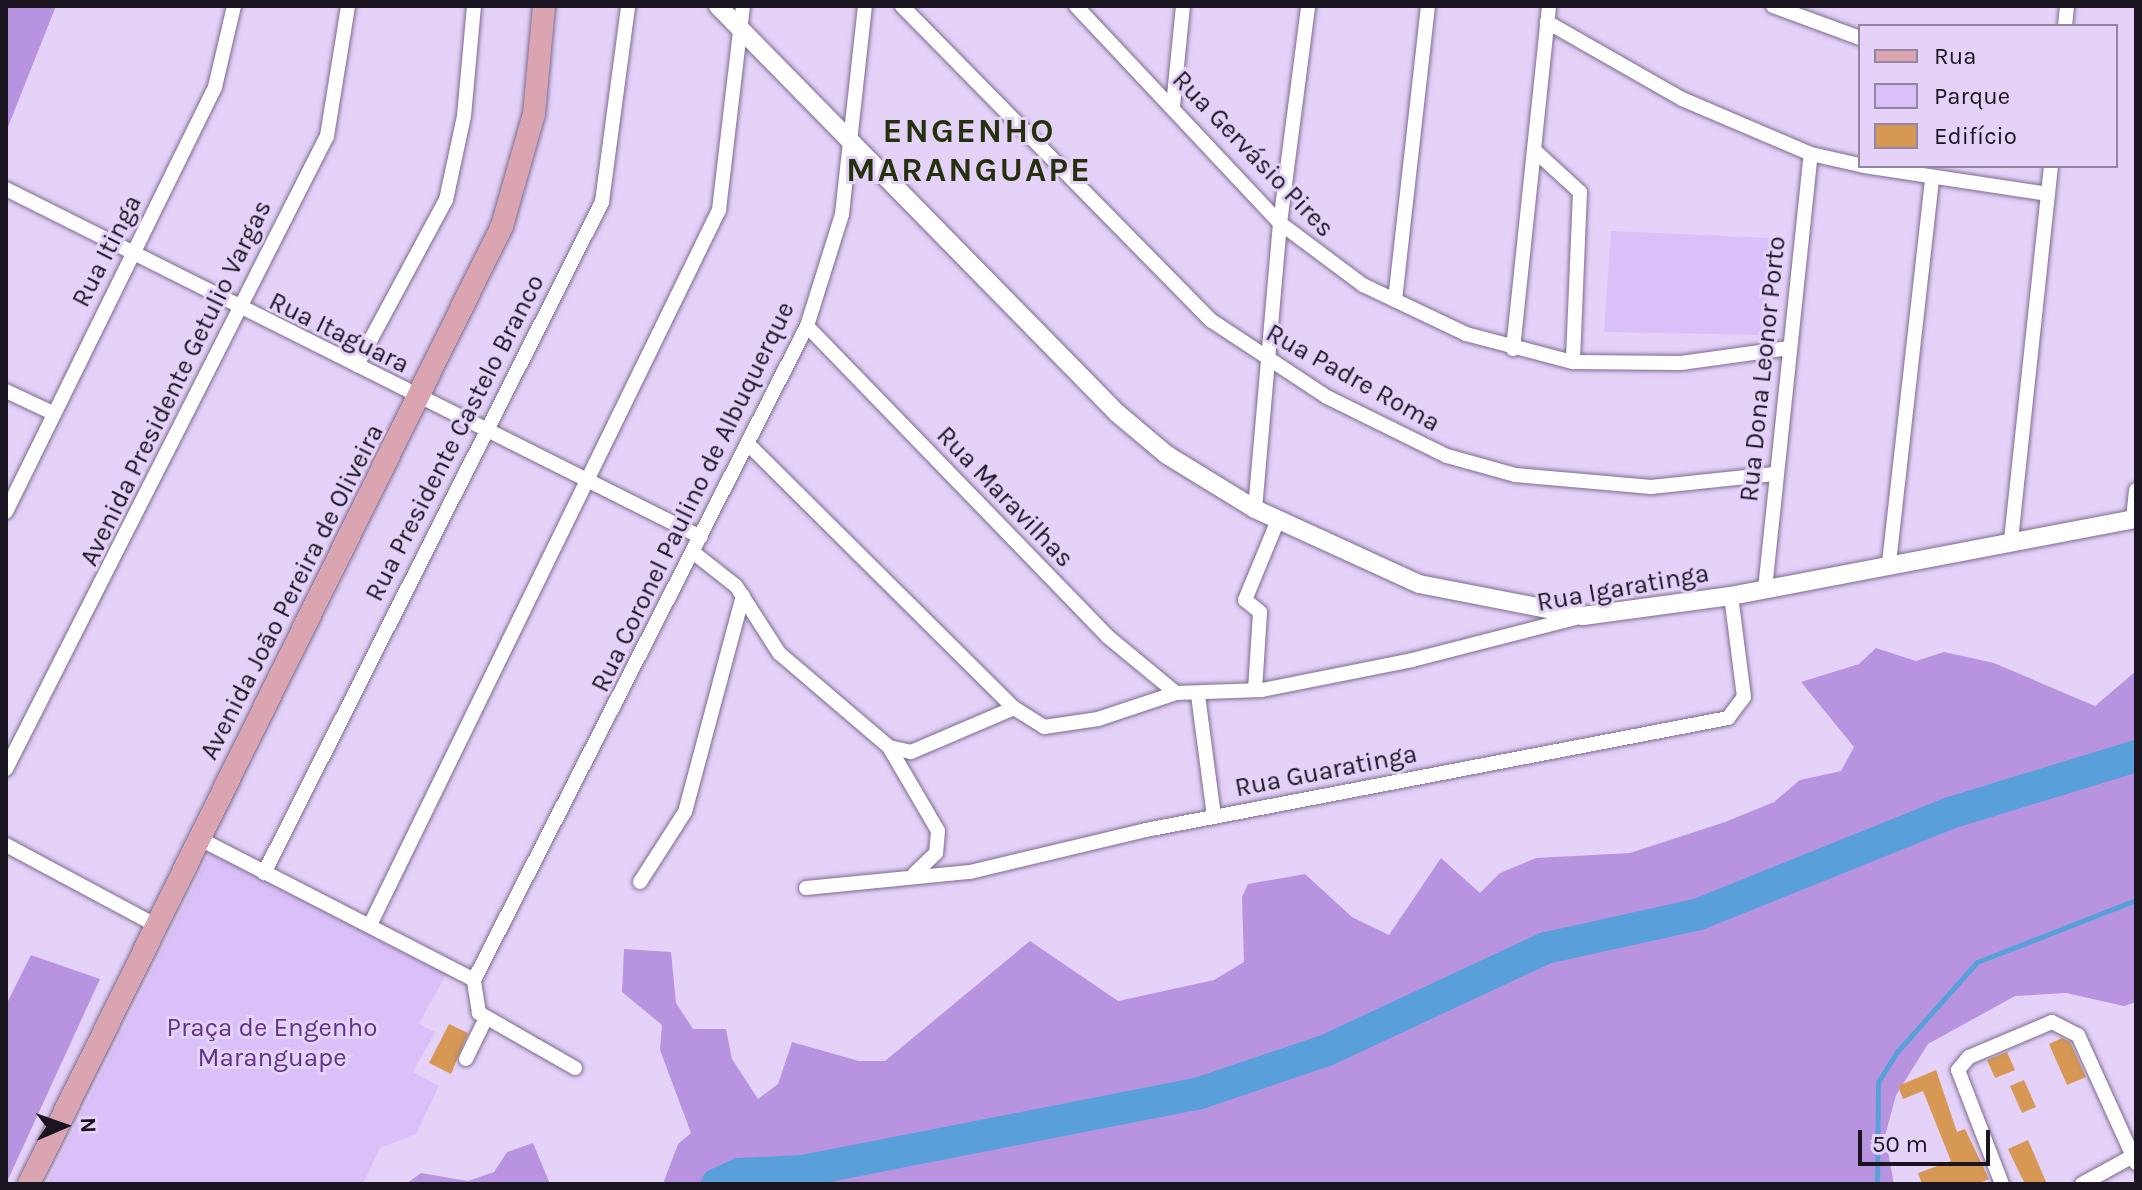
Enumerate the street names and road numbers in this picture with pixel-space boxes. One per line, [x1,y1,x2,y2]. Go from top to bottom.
street label: Rua Gervásio Pires [1166,64,1340,244]
street label: Rua Itinga [65,190,149,312]
street label: Avenida Presidente Getulio Vargas [74,195,278,571]
street label: Rua Dona Leonor Porto [1734,235,1792,503]
street label: Rua Presidente Castelo Branco [359,269,551,607]
street label: Rua Itaguara [264,286,414,380]
street label: Rua Coronel Paulino de Albuquerque [585,297,801,697]
street label: Rua Padre Roma [1261,317,1445,439]
street label: Avenida João Pereira de Oliveira [194,419,390,765]
street label: Rua Maravilhas [930,420,1080,574]
street label: Rua Igaratinga [1534,557,1712,619]
street label: Rua Guaratinga [1232,738,1420,804]

